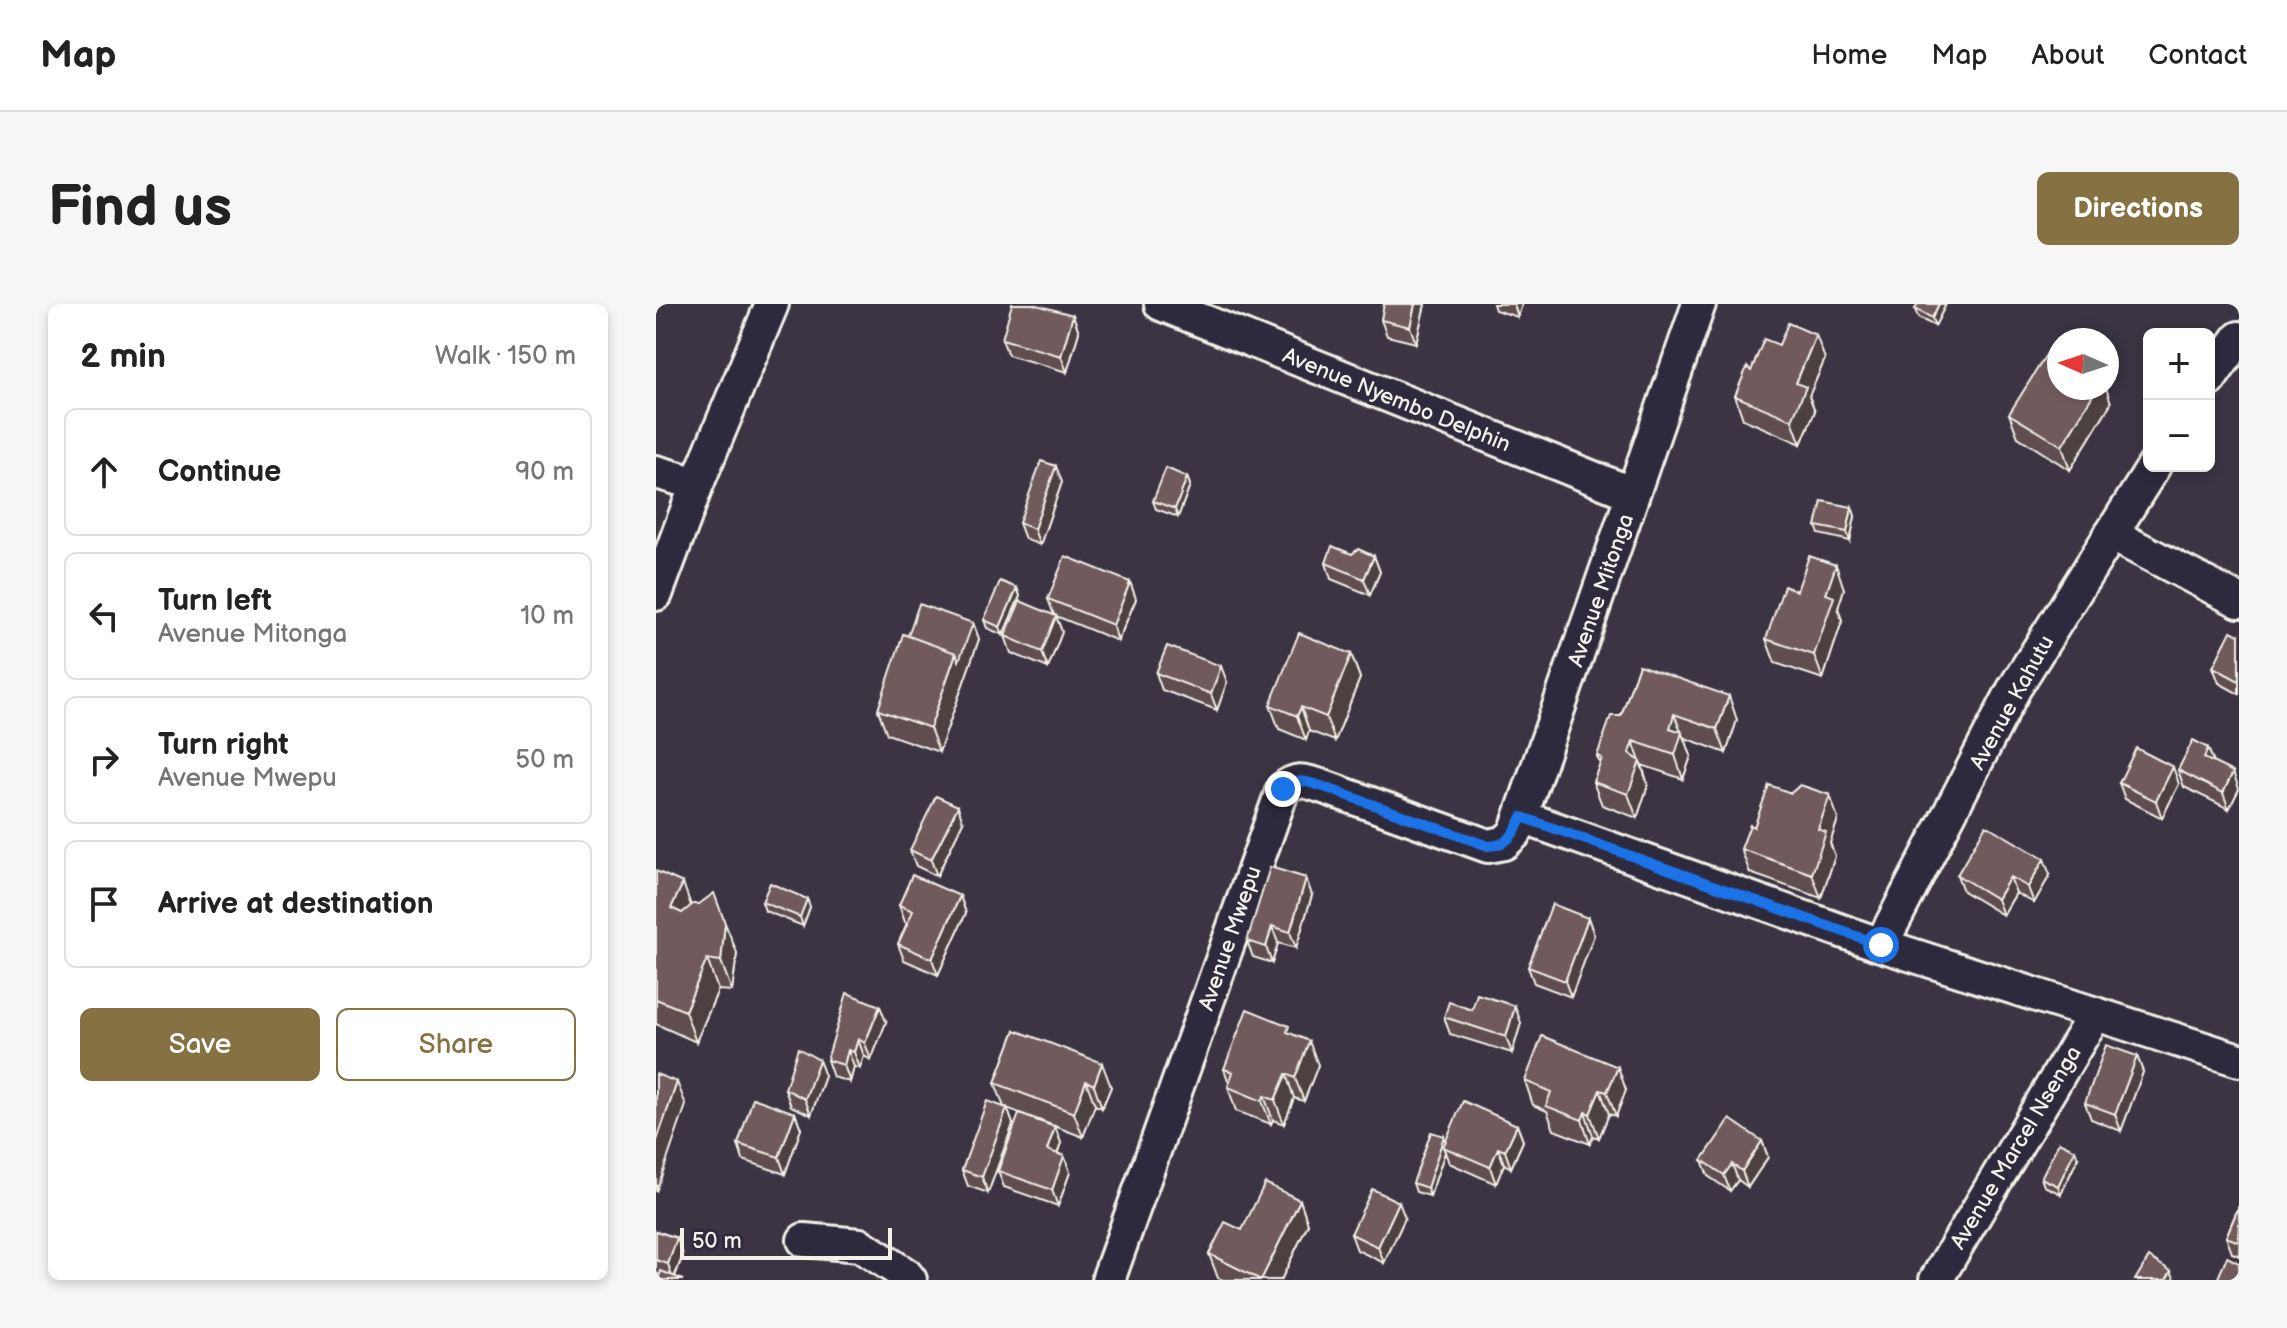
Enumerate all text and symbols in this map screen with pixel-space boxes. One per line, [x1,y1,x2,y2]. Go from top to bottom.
text: Map [40,33,116,78]
text: Home [1811,39,1887,72]
text: Map [1931,39,1988,72]
text: About [2032,39,2104,72]
text: Contact [2148,39,2247,72]
button: Directions [2037,172,2239,245]
text: Find us [48,175,232,242]
north arrow [2047,328,2119,400]
map controls [2143,328,2215,472]
button: + [2143,328,2215,400]
text: 2 min [80,336,166,377]
text: Walk · 150 m [435,341,576,372]
street label: Avenue Nyembo Delphin [1279,342,1514,458]
button: − [2143,400,2215,472]
icon: ahead [82,450,126,494]
text: Continue [158,454,281,490]
text: 90 m [515,457,574,488]
street label: Avenue Mitonga [1563,510,1640,671]
text: Turn left [158,583,272,619]
icon: left [82,594,126,638]
text: 10 m [520,601,574,632]
text: Avenue Mitonga [158,619,347,650]
street label: Avenue Kahutu [1964,631,2060,775]
text: Turn right [158,727,289,763]
icon: right [82,738,126,782]
text: 50 m [515,745,574,776]
text: Avenue Mwepu [158,763,337,794]
route end [1265,771,1301,807]
street label: Avenue Mwepu [1193,863,1268,1014]
icon: arrive [82,882,126,926]
text: Arrive at destination [158,886,434,922]
route start [1863,927,1899,963]
button: Save [80,1008,320,1081]
button: Share [336,1008,576,1081]
street label: Avenue Marcel Nsenga [1945,1041,2088,1254]
scale bar [680,1224,892,1260]
text: 50 m [692,1228,742,1255]

